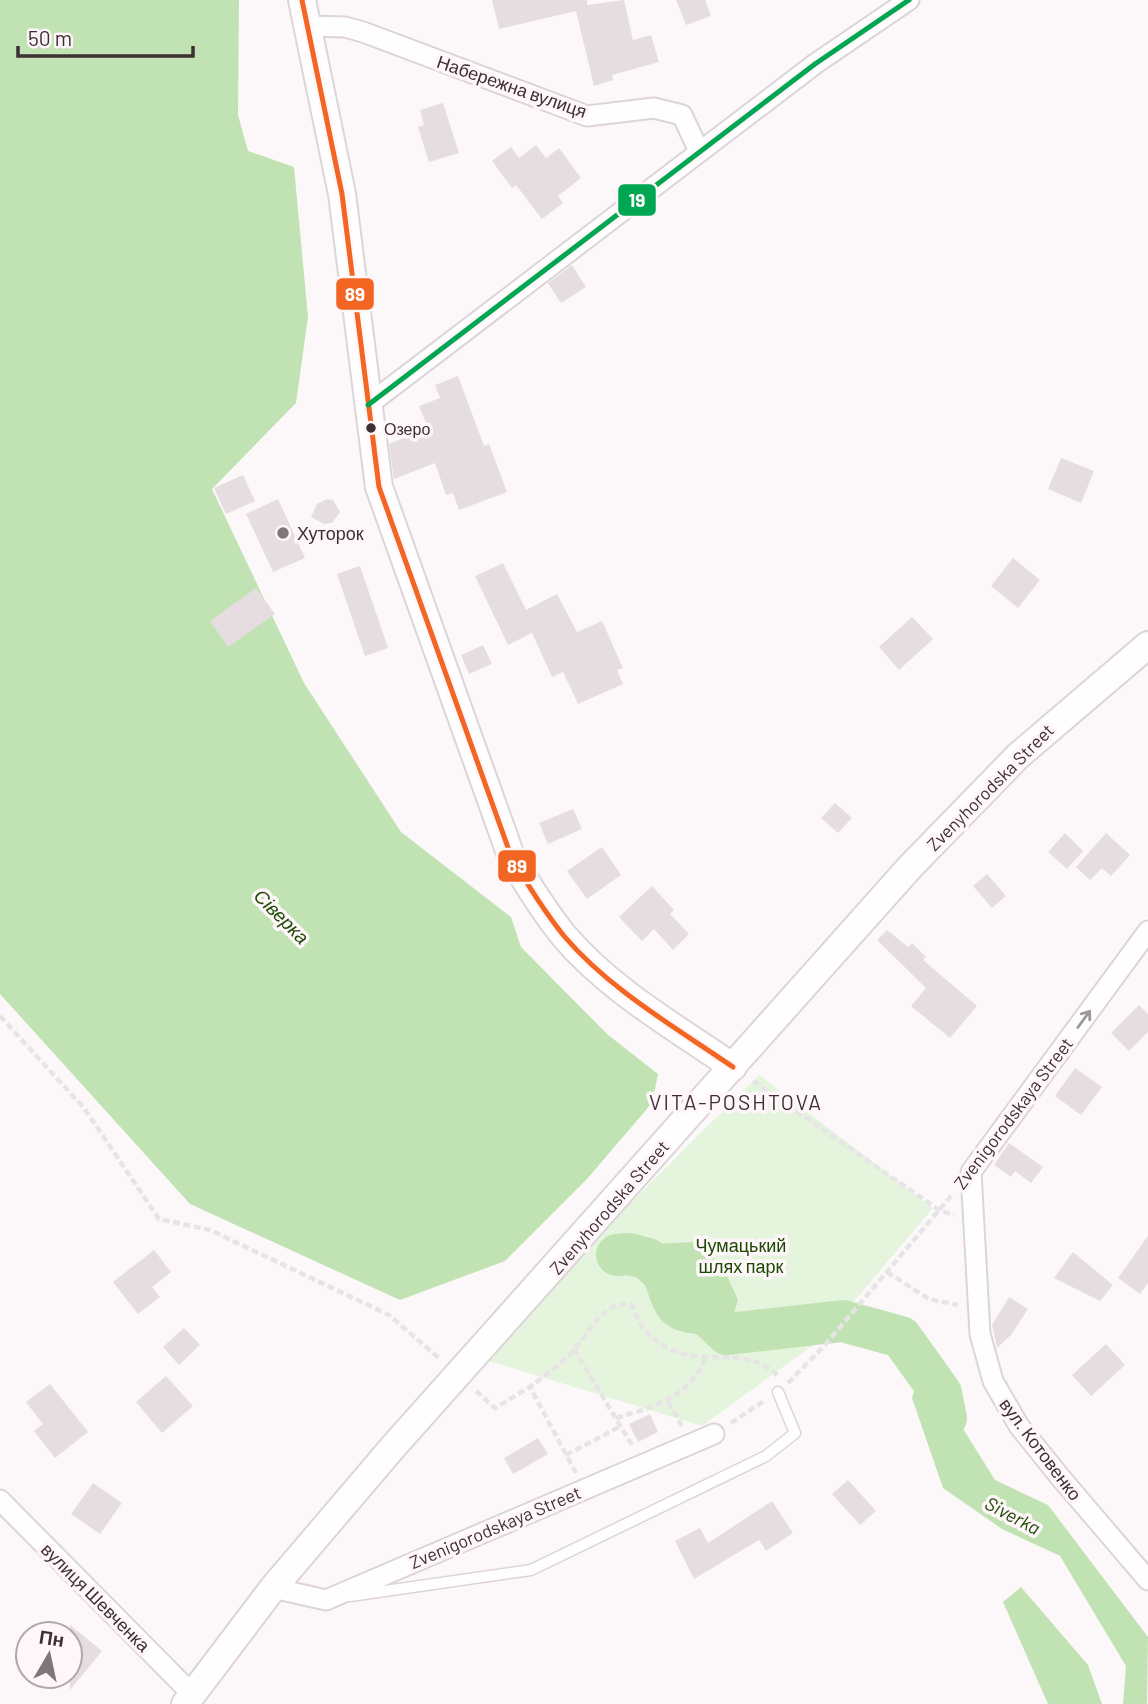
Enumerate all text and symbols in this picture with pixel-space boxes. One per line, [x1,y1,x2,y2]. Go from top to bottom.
scale bar [18,14,192,58]
text: 50 m [28,25,72,50]
street label: Набережна вулиця [434,50,590,122]
line badge: 19 [617,183,657,217]
text: 19 [629,188,645,211]
line badge: 89 [335,277,375,311]
text: 89 [345,282,365,305]
place label: Озеро [384,419,430,438]
marker: Озеро [364,421,378,435]
place label: Хуторок [297,522,364,544]
marker: Хуторок [275,525,291,541]
street label: Zvenyhorodska Street [922,719,1058,855]
line badge: 89 [497,849,537,883]
text: 89 [507,854,527,877]
water label: Сіверка [250,884,314,948]
one-way arrow [1076,1010,1091,1029]
street label: Zvenigorodskaya Street [949,1033,1077,1193]
district label: VITA-POSHTOVA [649,1089,823,1114]
street label: Zvenyhorodska Street [545,1135,673,1279]
park label: Чумацький шлях парк [696,1234,786,1277]
street label: вул. Котовенко [995,1393,1087,1505]
street label: Zvenigorodskaya Street [406,1481,584,1573]
water label: Siverka [981,1491,1045,1539]
street label: вулиця Шевченка [37,1538,156,1657]
north arrow [14,1620,84,1690]
text: Пн [38,1624,66,1651]

